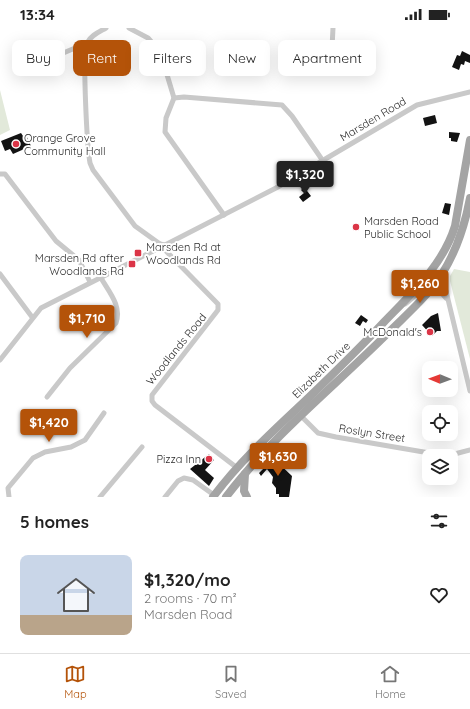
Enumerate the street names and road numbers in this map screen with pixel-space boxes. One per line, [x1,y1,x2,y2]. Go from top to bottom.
street label: Marsden Road [337,94,409,144]
street label: Woodlands Road [143,310,209,388]
street label: Elizabeth Drive [289,339,353,401]
street label: Roslyn Street [338,421,407,445]

